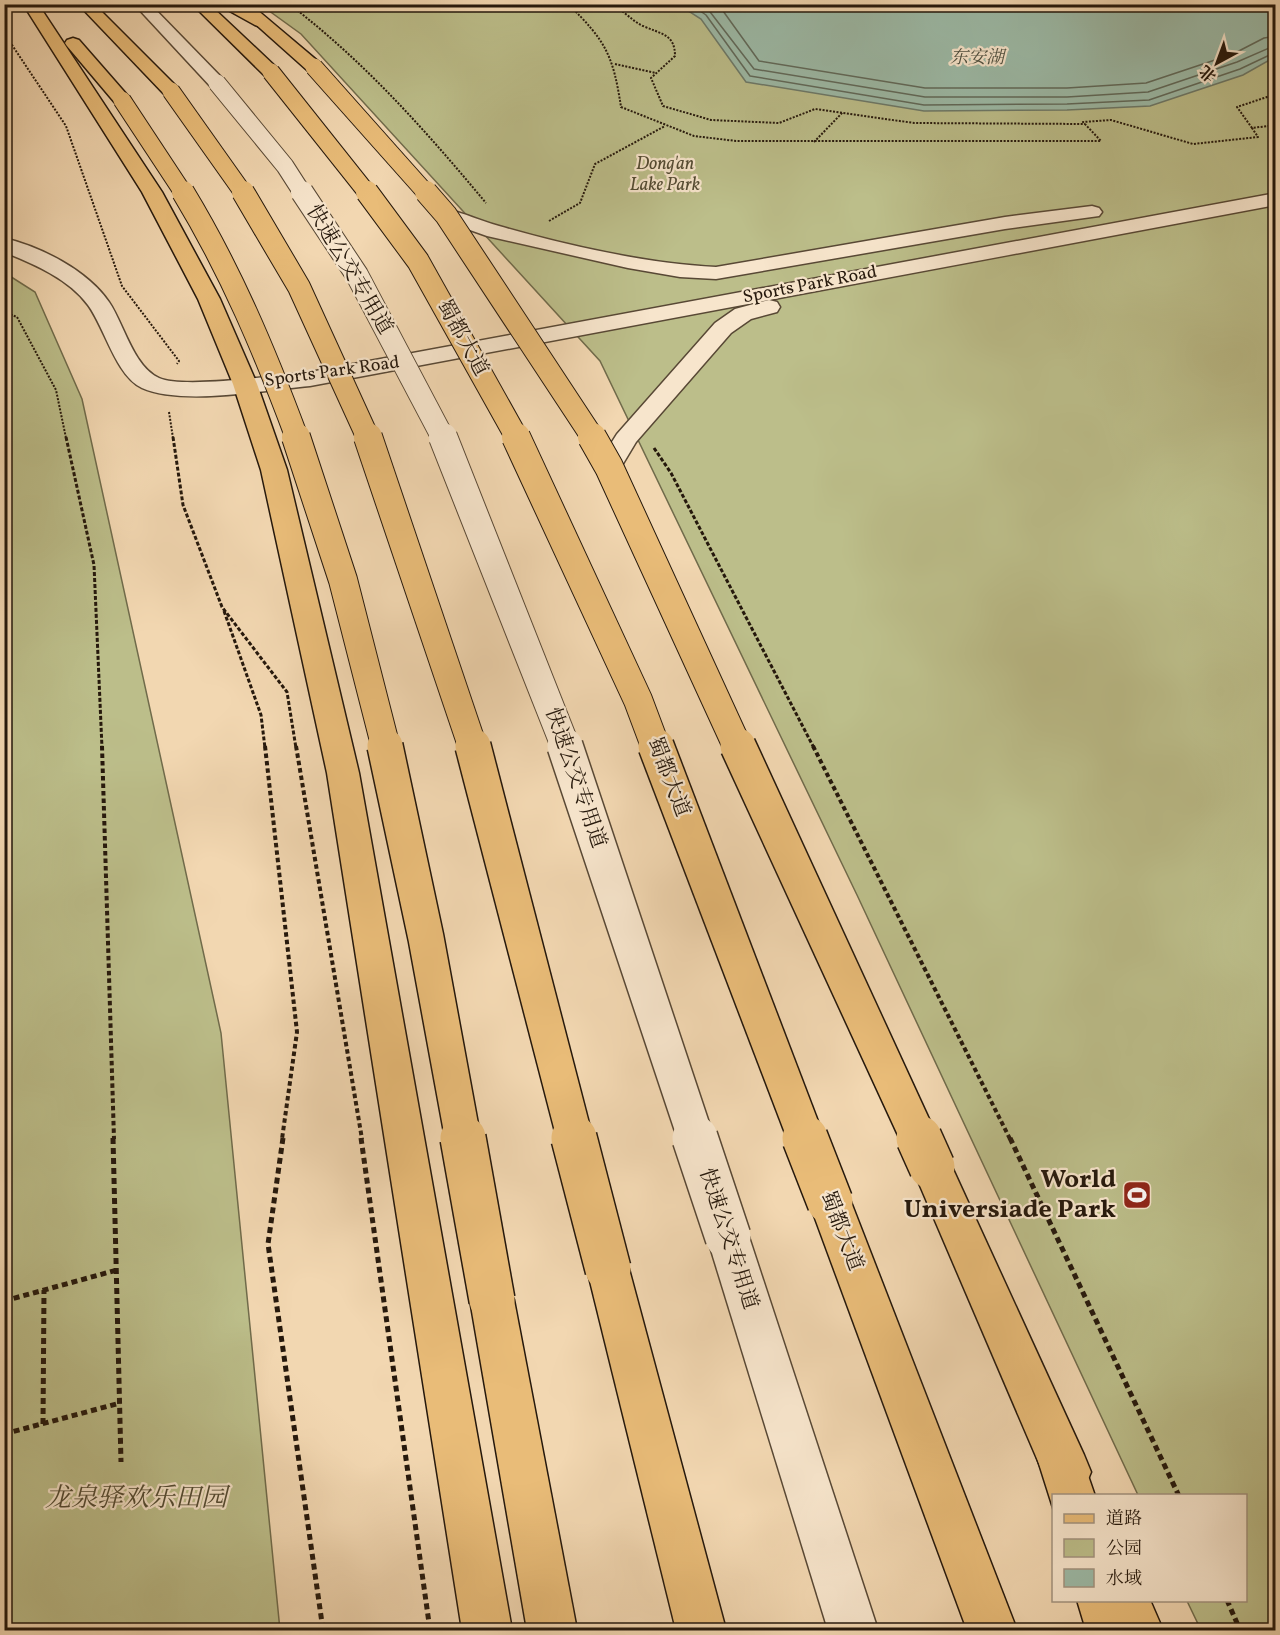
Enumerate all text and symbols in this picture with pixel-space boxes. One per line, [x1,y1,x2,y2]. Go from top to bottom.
north arrow [1187,33,1247,93]
water label: 东安湖 [950,46,1007,71]
text: 北 [1195,59,1222,86]
park label: Dong'an Lake Park [630,152,700,198]
street label: 快速公交专用道 [299,200,399,340]
street label: Sports Park Road [741,260,879,310]
street label: 蜀都大道 [429,294,495,382]
street label: Sports Park Road [263,350,401,394]
street label: 快速公交专用道 [537,704,613,852]
street label: 蜀都大道 [639,733,697,821]
place label: World Universiade Park [904,1162,1116,1228]
street label: 快速公交专用道 [691,1165,765,1313]
sports icon: World Universiade Park [1121,1179,1153,1211]
street label: 蜀都大道 [812,1187,870,1275]
park label: 龙泉驿欢乐田园 [45,1481,231,1517]
legend [1052,1494,1247,1602]
text: 道路 [1106,1507,1142,1532]
text: 公园 [1106,1537,1142,1562]
text: 水域 [1106,1567,1142,1592]

